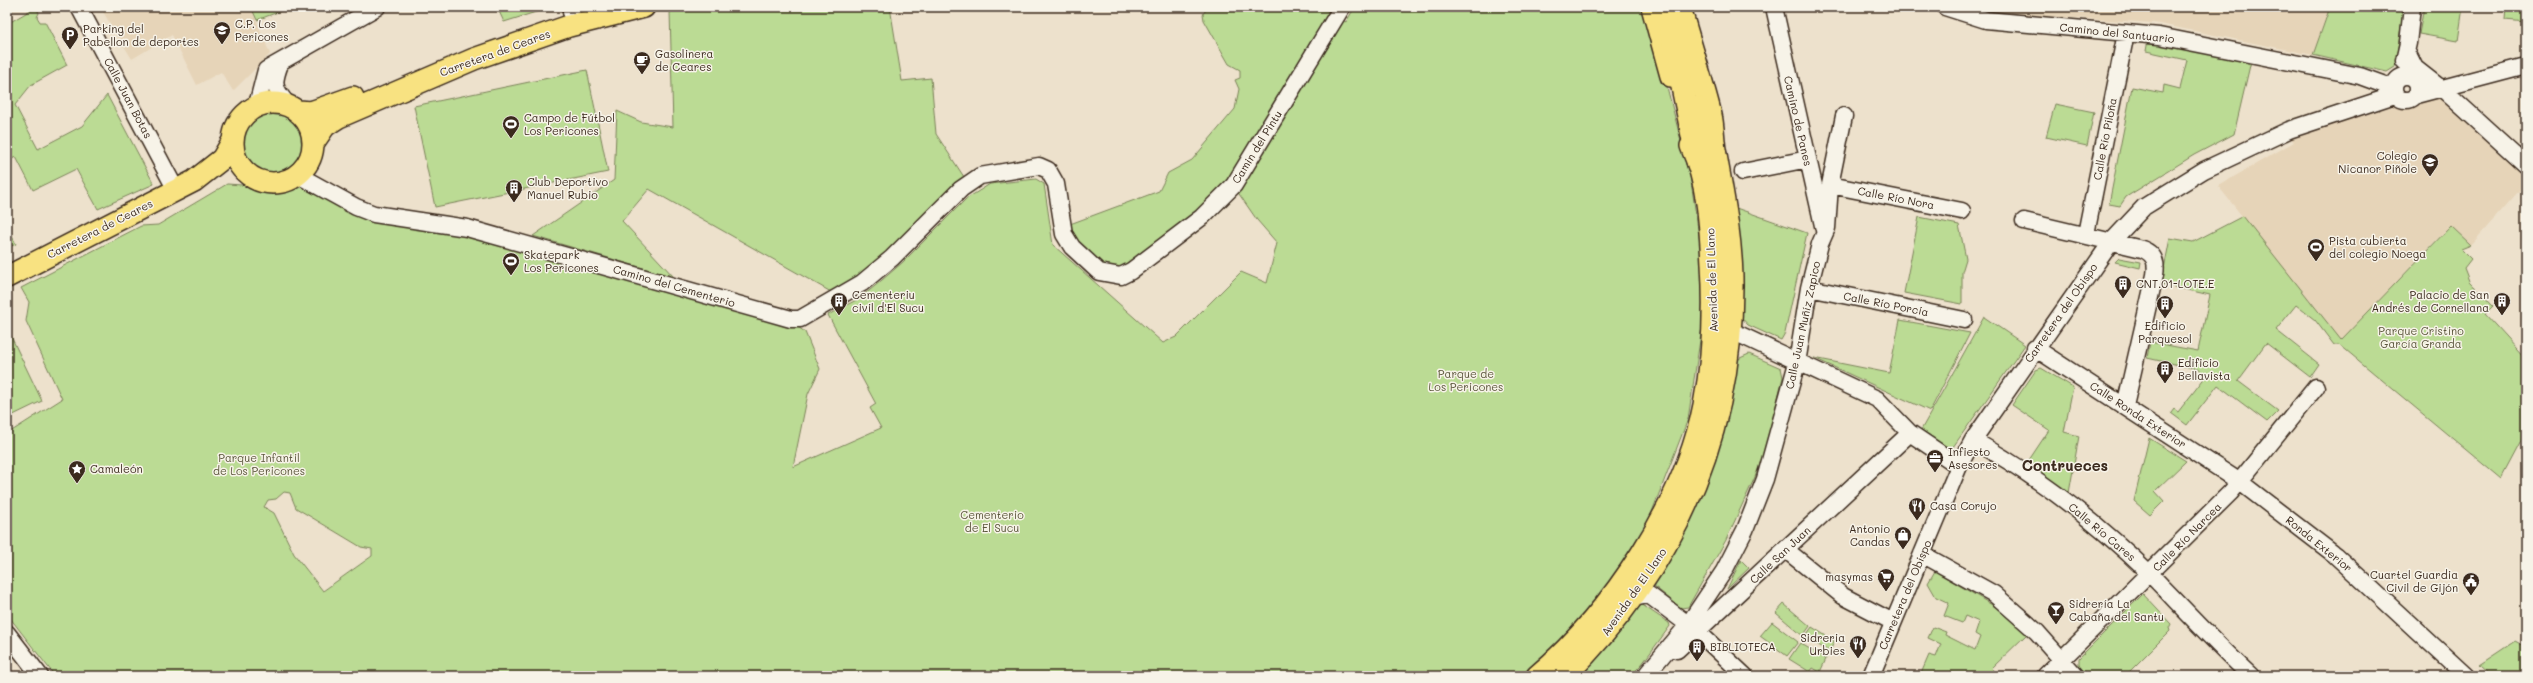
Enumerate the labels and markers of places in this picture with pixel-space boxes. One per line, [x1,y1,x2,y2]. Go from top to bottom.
place label: C.P. Los Pericones [235,16,289,44]
school or university icon: C.P. Los Pericones [212,20,232,45]
place label: Parking del Pabellon de deportes [83,21,199,49]
parking icon: Parking del Pabellon de deportes [60,25,80,50]
place label: Gasolinera de Ceares [655,46,713,74]
cafe icon: Gasolinera de Ceares [632,50,652,75]
place label: Campo de Fútbol Los Pericones [524,110,615,138]
sports icon: Campo de Fútbol Los Pericones [501,114,521,139]
place label: Colegio Nicanor Piñole [2338,148,2417,176]
school or university icon: Colegio Nicanor Piñole [2420,152,2440,177]
place label: Club Deportivo Manuel Rubio [527,174,608,202]
building icon: Club Deportivo Manuel Rubio [504,178,524,203]
place label: Pista cubierta del colegio Noega [2329,233,2426,261]
sports icon: Pista cubierta del colegio Noega [2306,237,2326,262]
place label: Skatepark Los Pericones [524,247,599,275]
sports icon: Skatepark Los Pericones [501,251,521,276]
building icon: CNT.01-LOTE.E [2113,274,2133,299]
place label: CNT.01-LOTE.E [2136,276,2214,291]
place label: Cementeriu civil d'El Sucu [852,287,924,315]
place label: Palacio de San Andrés de Cornellana [2371,287,2489,315]
building icon: Cementeriu civil d'El Sucu [829,291,849,316]
building icon: Palacio de San Andrés de Cornellana [2492,291,2512,316]
building icon: Edificio Parquesol [2155,294,2175,319]
place label: Edificio Parquesol [2138,318,2192,346]
place label: Edificio Bellavista [2178,355,2230,383]
building icon: Edificio Bellavista [2155,359,2175,384]
place label: Infiesto Asesores [1948,444,1997,472]
office icon: Infiesto Asesores [1925,448,1945,473]
place icon: Camaleón [67,459,87,484]
place label: Camaleón [90,461,143,476]
restaurant icon: Casa Corujo [1907,496,1927,521]
place label: Casa Corujo [1930,498,1997,513]
place label: Antonio Candas [1849,521,1890,549]
shop icon: Antonio Candas [1893,525,1913,550]
supermarket icon: masymas [1876,567,1896,592]
place label: Cuartel Guardia Civil de Gijón [2370,567,2458,595]
place label: masymas [1825,569,1873,584]
public building icon: Cuartel Guardia Civil de Gijón [2461,571,2481,596]
place label: Sidrería La Cabaña del Santu [2069,596,2164,624]
bar icon: Sidrería La Cabaña del Santu [2046,600,2066,625]
place label: Sidreria Urbies [1800,630,1845,658]
restaurant icon: Sidreria Urbies [1848,634,1868,659]
building icon: BIBLIOTECA [1687,637,1707,662]
place label: BIBLIOTECA [1710,639,1776,654]

